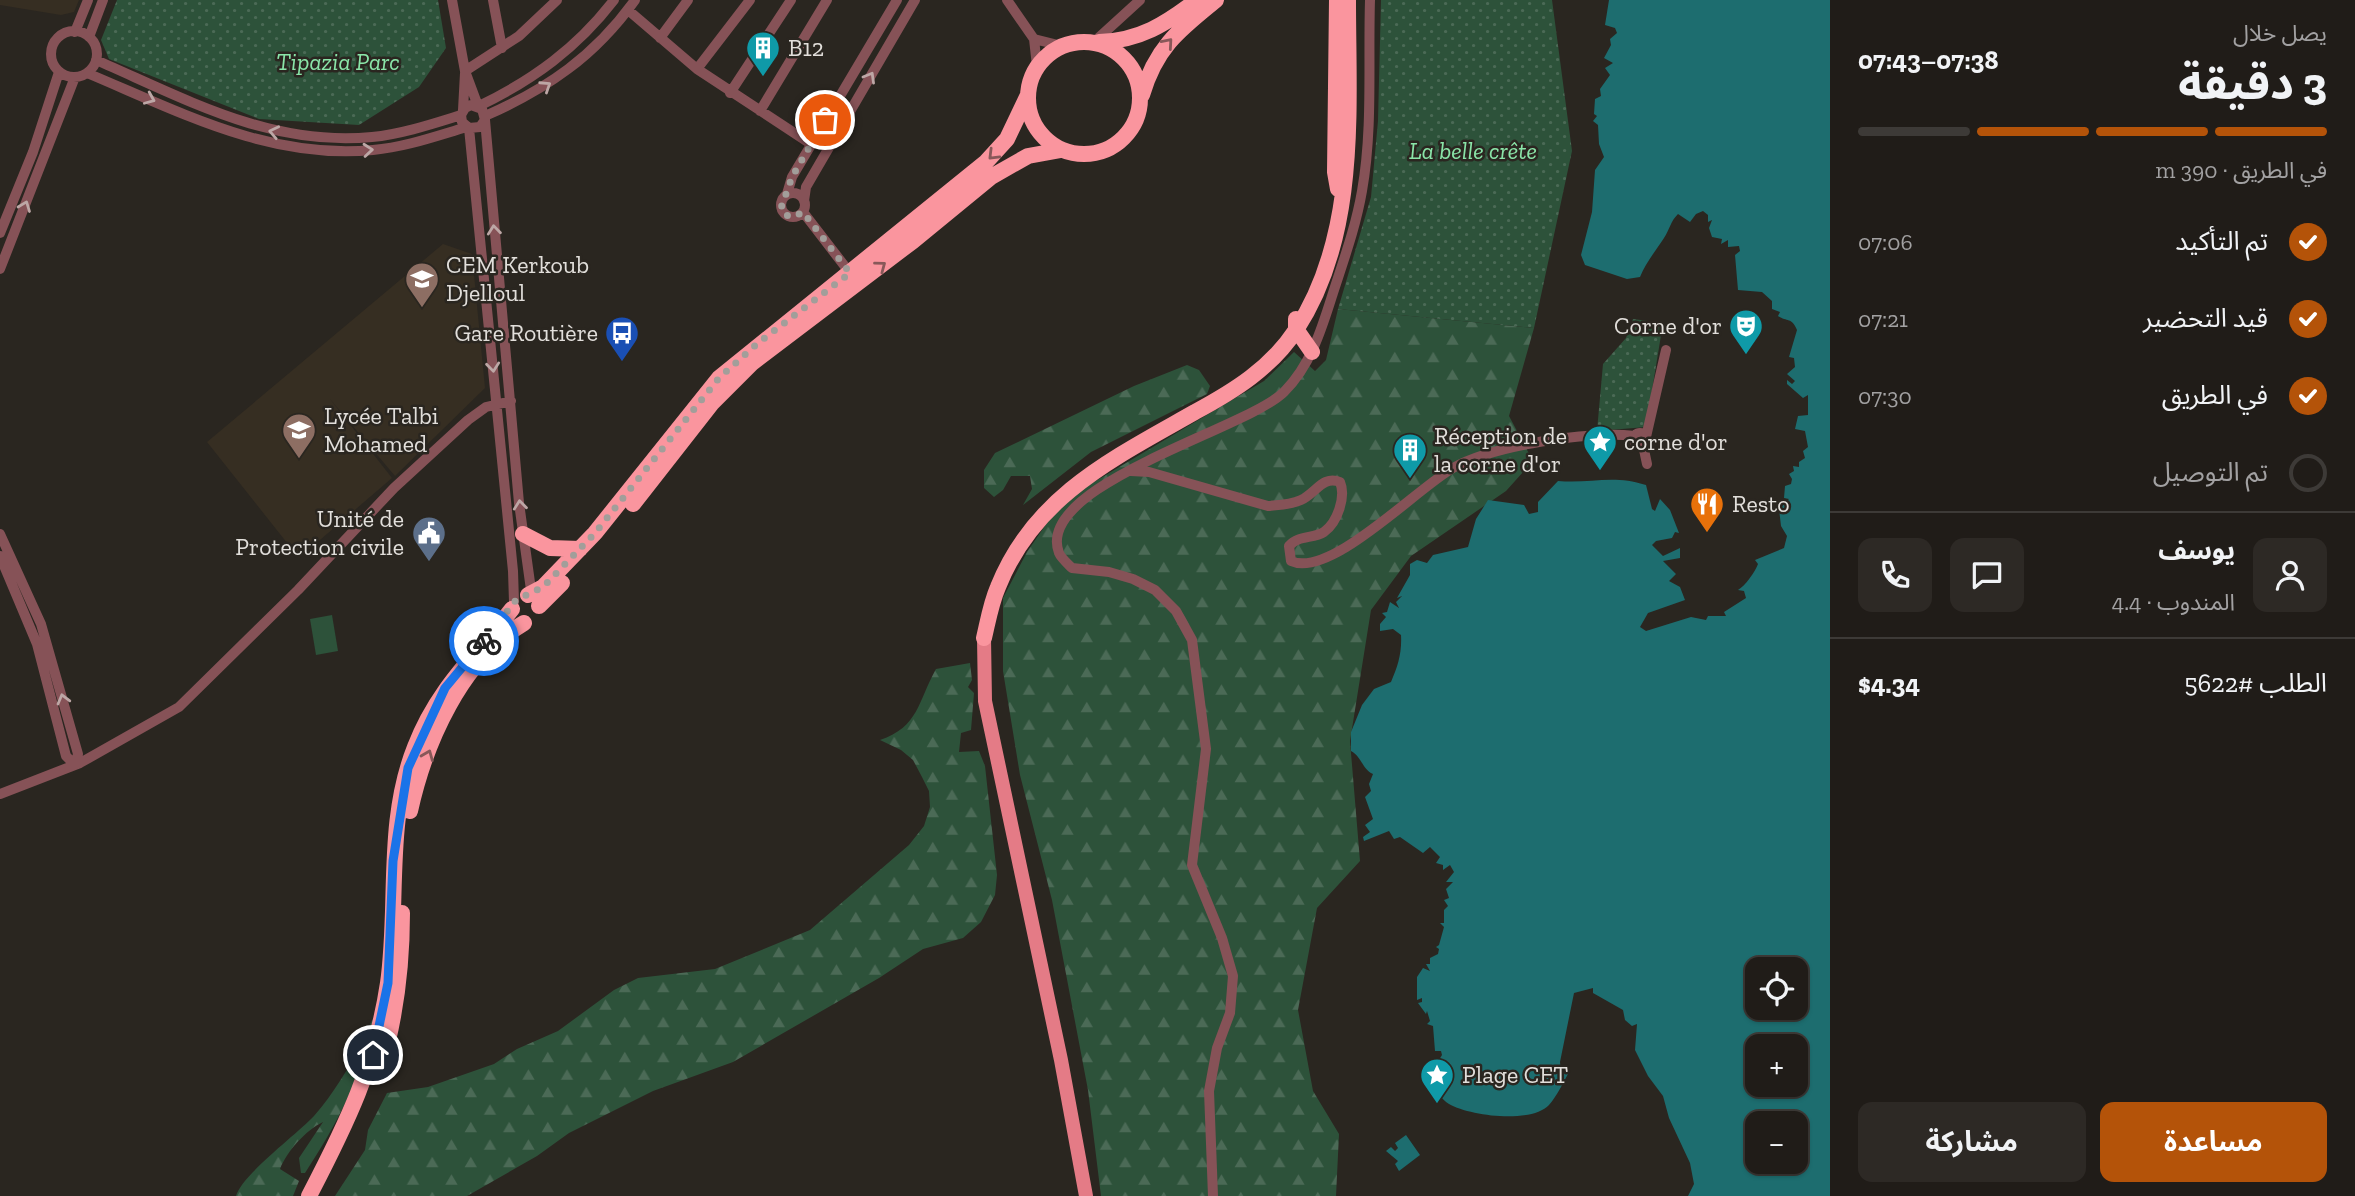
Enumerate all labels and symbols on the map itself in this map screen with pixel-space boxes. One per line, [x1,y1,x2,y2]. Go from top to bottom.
building icon: B12 [744,29,782,78]
place label: B12 [788,33,824,62]
one-way arrow [1160,38,1172,51]
park label: Tipazia Parc [276,47,400,76]
one-way arrow [862,71,875,84]
one-way arrow [538,82,551,94]
pin [795,90,855,150]
one-way arrow [143,91,155,105]
one-way arrow [268,125,280,140]
park label: La belle crête [1409,136,1537,165]
one-way arrow [363,143,374,158]
one-way arrow [988,147,1001,160]
one-way arrow [16,200,30,212]
one-way arrow [487,224,502,236]
place label: CEM Kerkoub Djelloul [446,250,589,307]
school or university icon: CEM Kerkoub Djelloul [403,260,441,309]
one-way arrow [873,262,885,274]
theatre icon: Corne d'or [1727,307,1765,356]
place label: Corne d'or [1614,311,1722,340]
bus stop icon: Gare Routière [603,314,641,363]
place label: Gare Routière [454,318,598,347]
one-way arrow [485,362,500,373]
place label: Lycée Talbi Mohamed [324,401,439,458]
school or university icon: Lycée Talbi Mohamed [280,411,318,460]
place label: Réception de la corne d'or [1434,421,1567,478]
place icon: corne d'or [1581,423,1619,472]
place label: corne d'or [1624,427,1728,456]
building icon: Réception de la corne d'or [1391,431,1429,480]
restaurant icon: Resto [1688,485,1726,534]
place label: Resto [1732,489,1790,518]
one-way arrow [513,499,528,510]
place label: Unité de Protection civile [235,504,404,561]
public building icon: Unité de Protection civile [410,514,448,563]
courier [449,606,519,676]
one-way arrow [56,693,71,705]
one-way arrow [419,749,433,761]
pin [343,1025,403,1085]
place icon: Plage CET [1418,1056,1456,1105]
place label: Plage CET [1462,1060,1568,1089]

